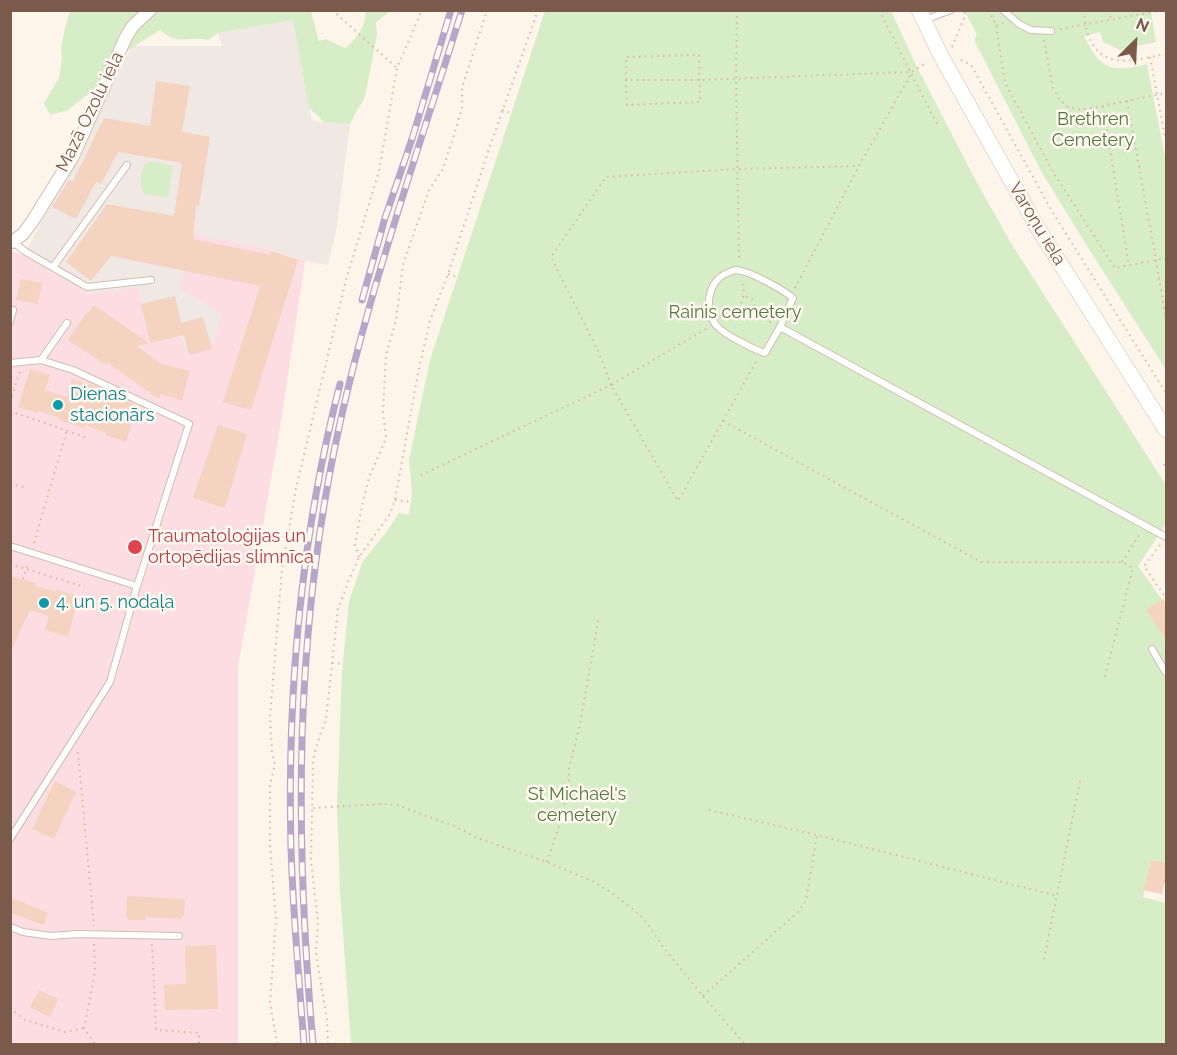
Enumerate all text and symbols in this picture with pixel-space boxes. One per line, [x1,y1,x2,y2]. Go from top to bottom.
north arrow [1105,12,1165,72]
text: N [1133,14,1152,36]
street label: Mazā Ozolu iela [52,48,128,176]
park label: Brethren Cemetery [1052,109,1134,152]
street label: Varoņu iela [1004,179,1070,269]
park label: Rainis cemetery [669,302,801,324]
place label: Dienas stacionārs [70,384,154,426]
marker: Dienas stacionārs [51,398,65,412]
place label: Traumatoloģijas un ortopēdijas slimnīca [148,526,314,568]
marker: Traumatoloģijas un ortopēdijas slimnīca [126,538,144,556]
place label: 4. un 5. nodaļa [56,592,174,614]
marker: 4. un 5. nodaļa [37,596,51,610]
park label: St Michael's cemetery [528,784,626,826]

